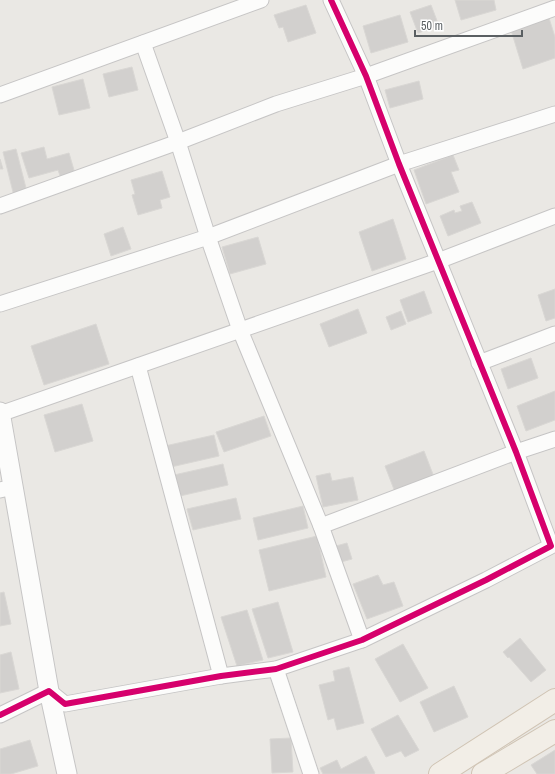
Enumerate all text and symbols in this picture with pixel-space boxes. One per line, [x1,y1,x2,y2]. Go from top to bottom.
scale bar [415,12,522,38]
text: 50 m [421,18,443,34]

